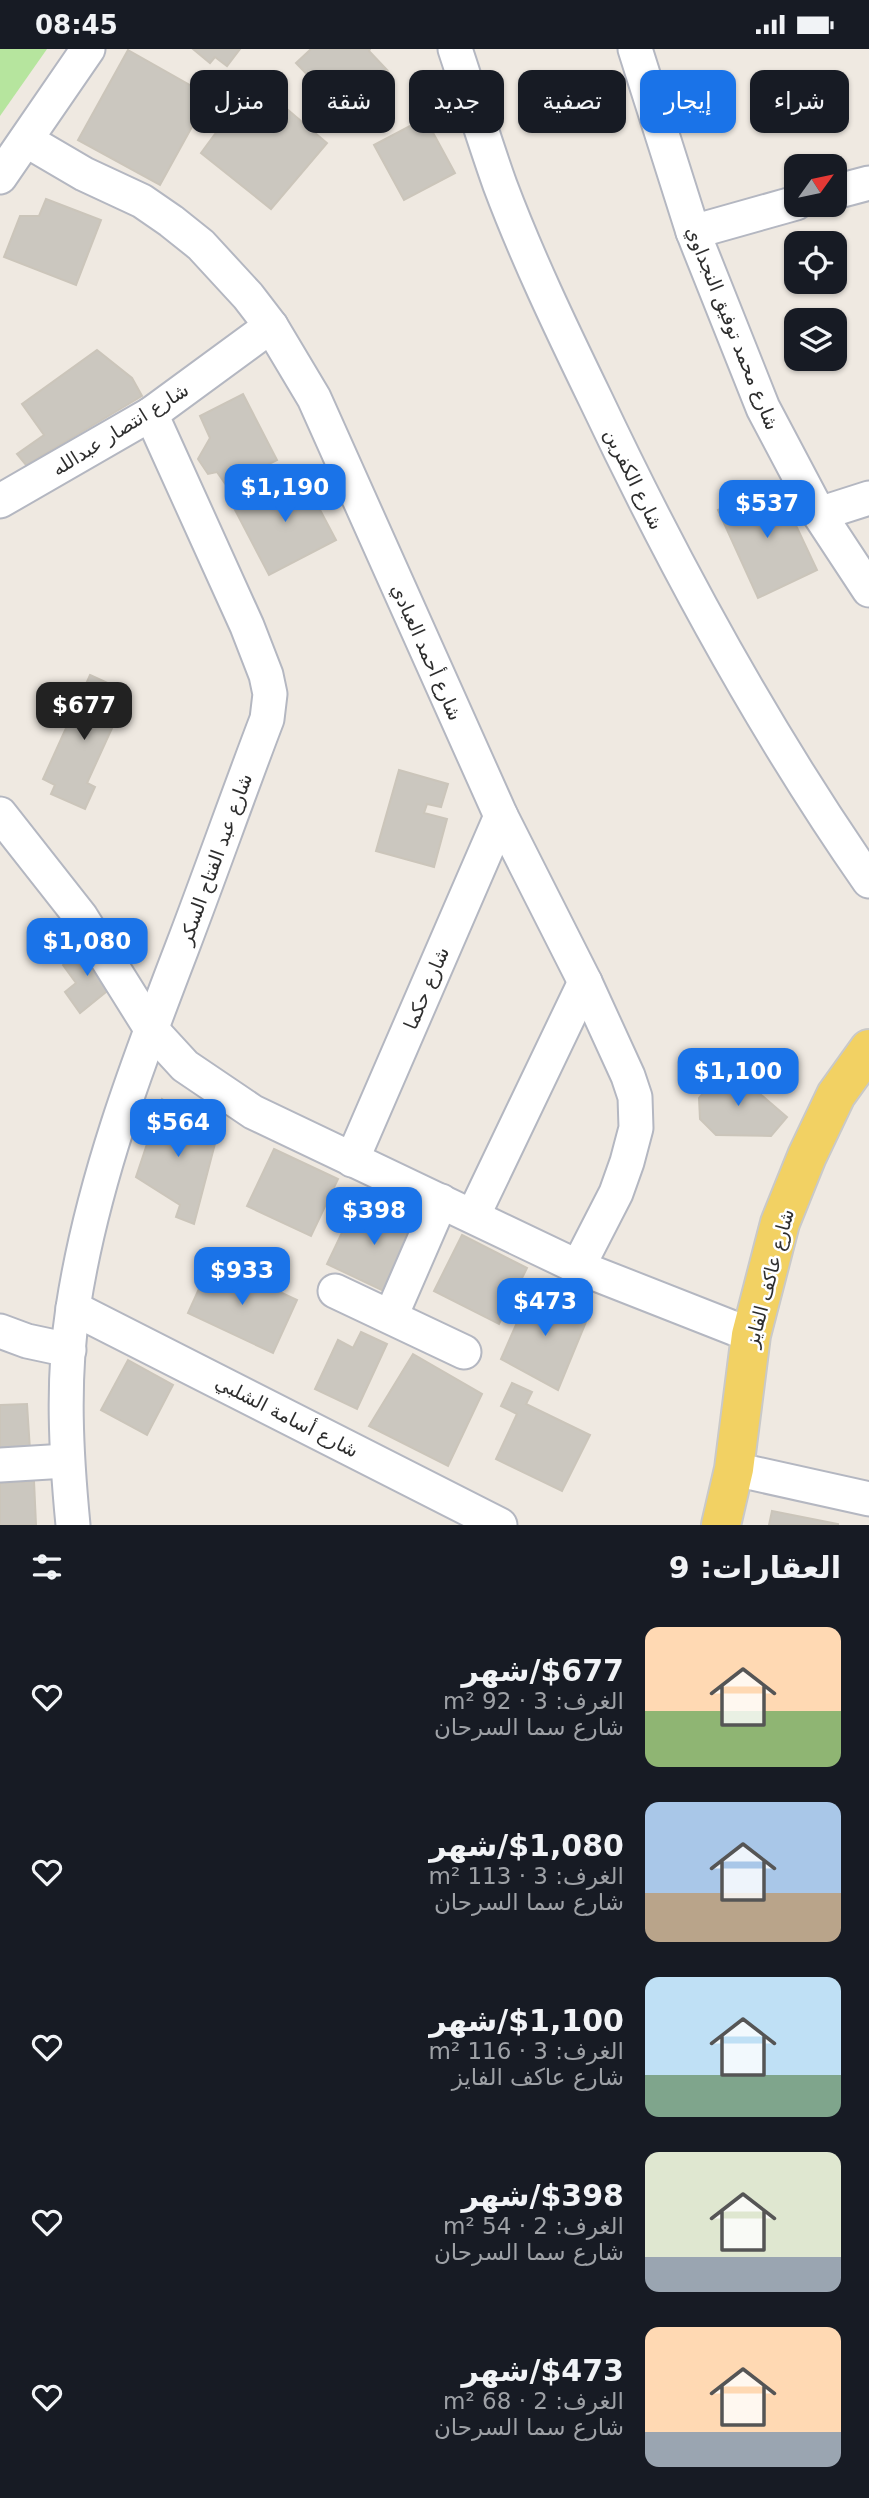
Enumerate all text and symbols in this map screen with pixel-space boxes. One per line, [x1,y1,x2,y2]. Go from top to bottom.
text: 08:45 [35,10,118,40]
chip: منزل [190,70,288,133]
chip: شقة [302,70,395,133]
chip: جديد [409,70,504,133]
chip: تصفية [518,70,626,133]
chip: إيجار [640,70,736,133]
chip: شراء [750,70,849,133]
north arrow [784,154,847,217]
map controls [784,154,847,371]
street label: شارع محمد توفيق النجداوي [681,223,784,434]
button: locate [784,231,847,294]
button: layers [784,308,847,371]
street label: شارع انتصار عبدالله [48,378,193,481]
street label: شارع الكفرين [599,425,668,534]
pin: $1,190 [228,465,342,524]
text: $1,190 [241,474,329,500]
pin: $537 [726,481,808,540]
text: $537 [735,490,799,516]
street label: شارع أحمد العبادي [386,580,468,724]
pin: $677 [43,683,125,742]
text: $677 [52,692,116,718]
street label: شارع عبد الفتاح السكر [173,770,257,949]
pin: $1,080 [30,919,144,978]
text: $1,080 [43,928,131,954]
street label: شارع حكما [399,944,454,1033]
pin: $1,100 [681,1049,795,1108]
text: $1,100 [694,1058,782,1084]
pin: $564 [137,1099,219,1159]
text: $564 [146,1109,210,1135]
pin: $398 [333,1187,415,1247]
text: $398 [342,1197,406,1223]
street label: شارع عاكف الفايز [740,1206,799,1351]
pin: $933 [201,1247,283,1307]
text: $933 [210,1257,274,1283]
pin: $473 [504,1279,586,1338]
text: $473 [513,1288,577,1314]
street label: شارع أسامة الشلبي [211,1370,363,1462]
icon: filters [28,1548,66,1586]
text: العقارات: 9 [669,1550,841,1585]
text: $677/شهر [462,1653,624,1688]
icon: home [701,1655,785,1739]
icon: heart [28,1678,66,1716]
text: الغرف: 3 · 92 m² [443,1688,624,1714]
text: شارع سما السرحان [434,1714,624,1740]
text: $1,080/شهر [429,1828,624,1863]
icon: home [701,1830,785,1914]
icon: heart [28,1853,66,1891]
text: الغرف: 3 · 113 m² [428,1863,624,1889]
text: شارع سما السرحان [434,1889,624,1915]
text: $1,100/شهر [429,2003,624,2038]
icon: home [701,2005,785,2089]
icon: heart [28,2028,66,2066]
text: الغرف: 3 · 116 m² [428,2038,624,2064]
text: شارع عاكف الفايز [452,2064,624,2090]
text: $398/شهر [462,2178,624,2213]
icon: home [701,2180,785,2264]
icon: heart [28,2203,66,2241]
text: الغرف: 2 · 54 m² [443,2213,624,2239]
text: شارع سما السرحان [434,2239,624,2265]
text: $473/شهر [462,2353,624,2388]
icon: home [701,2355,785,2439]
icon: heart [28,2378,66,2416]
text: الغرف: 2 · 68 m² [443,2388,624,2414]
text: شارع سما السرحان [434,2414,624,2440]

